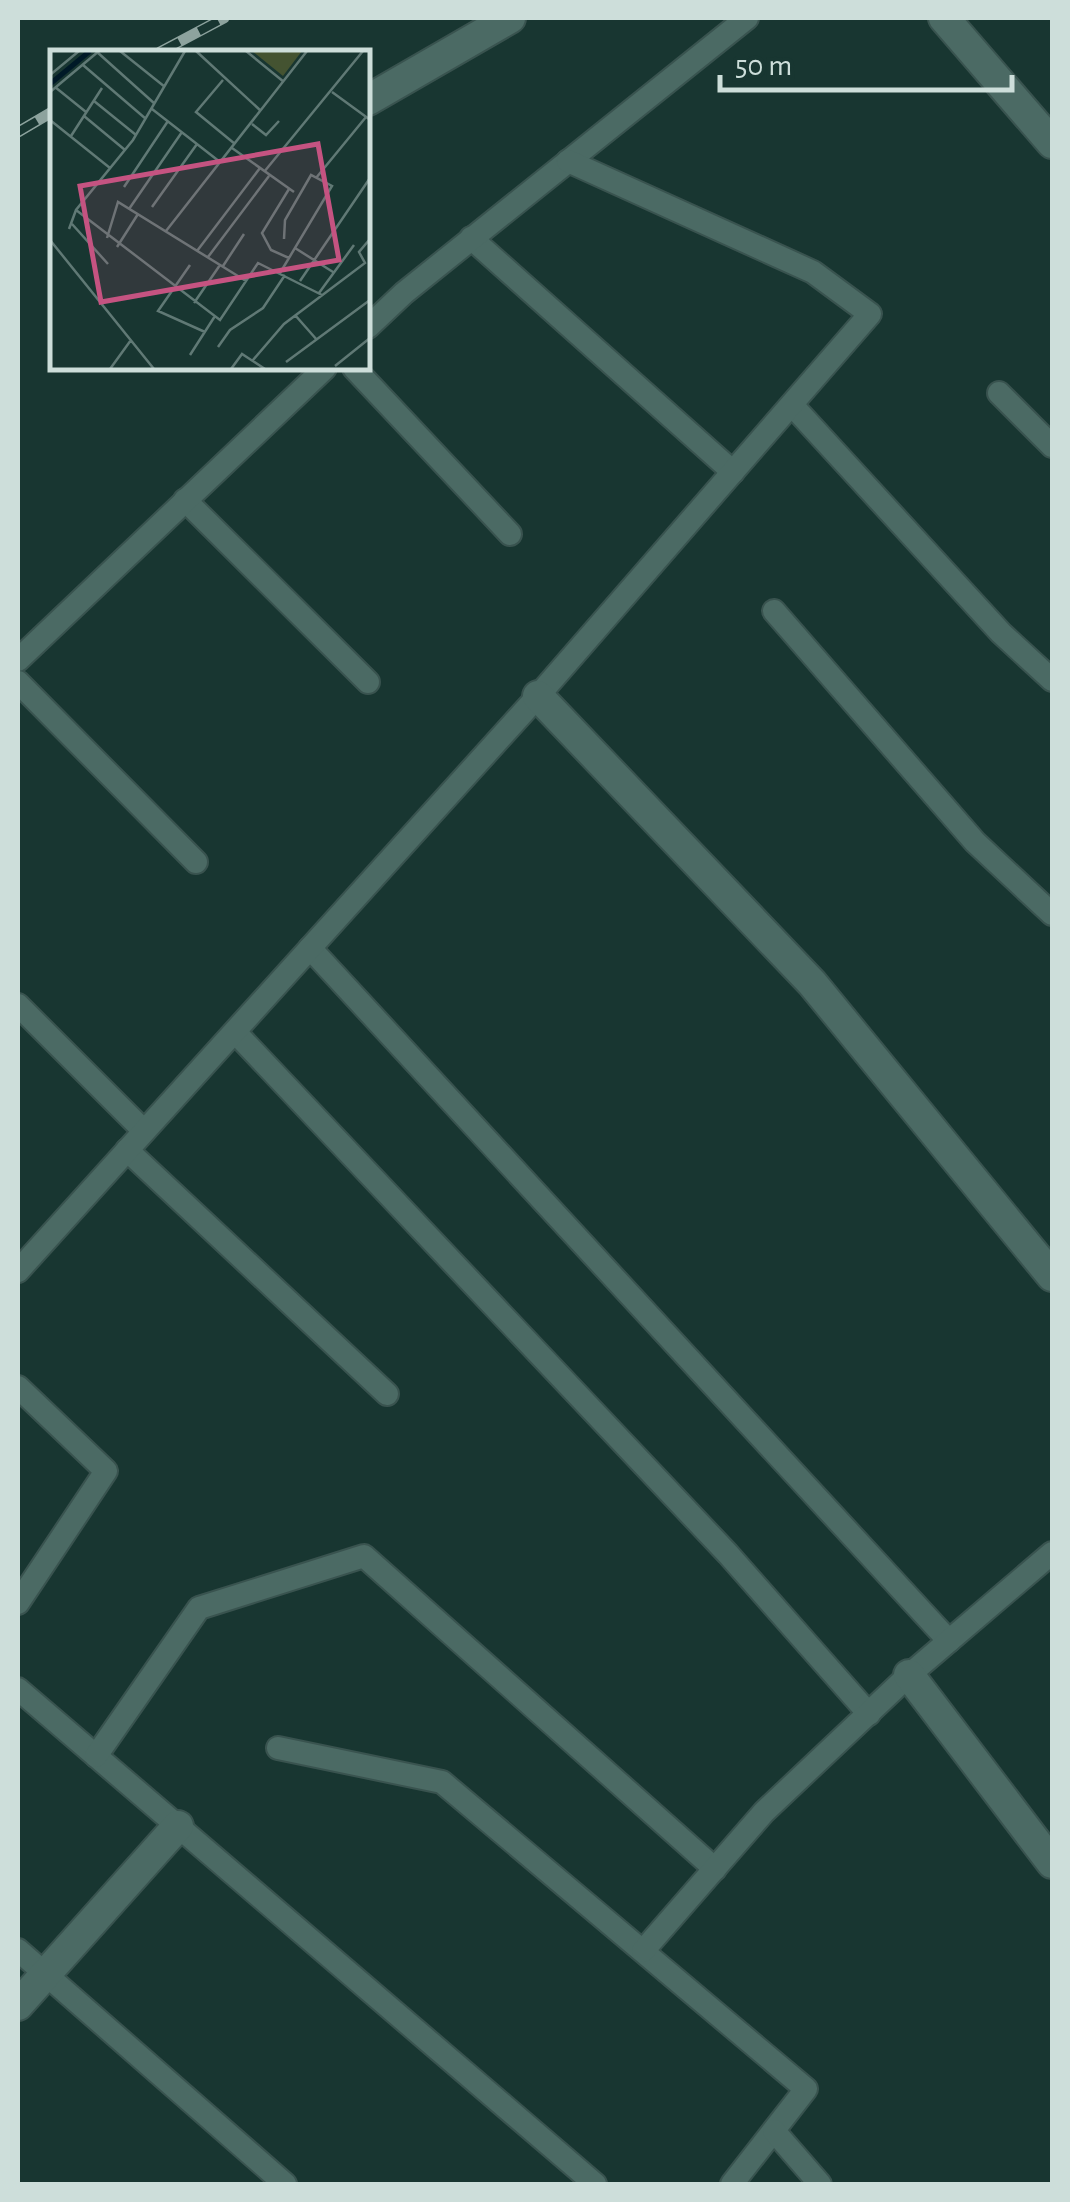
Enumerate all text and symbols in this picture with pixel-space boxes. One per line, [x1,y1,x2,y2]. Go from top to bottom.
scale bar [720,30,1012,92]
inset map [50,50,370,370]
text: 50 m [735,51,792,81]

